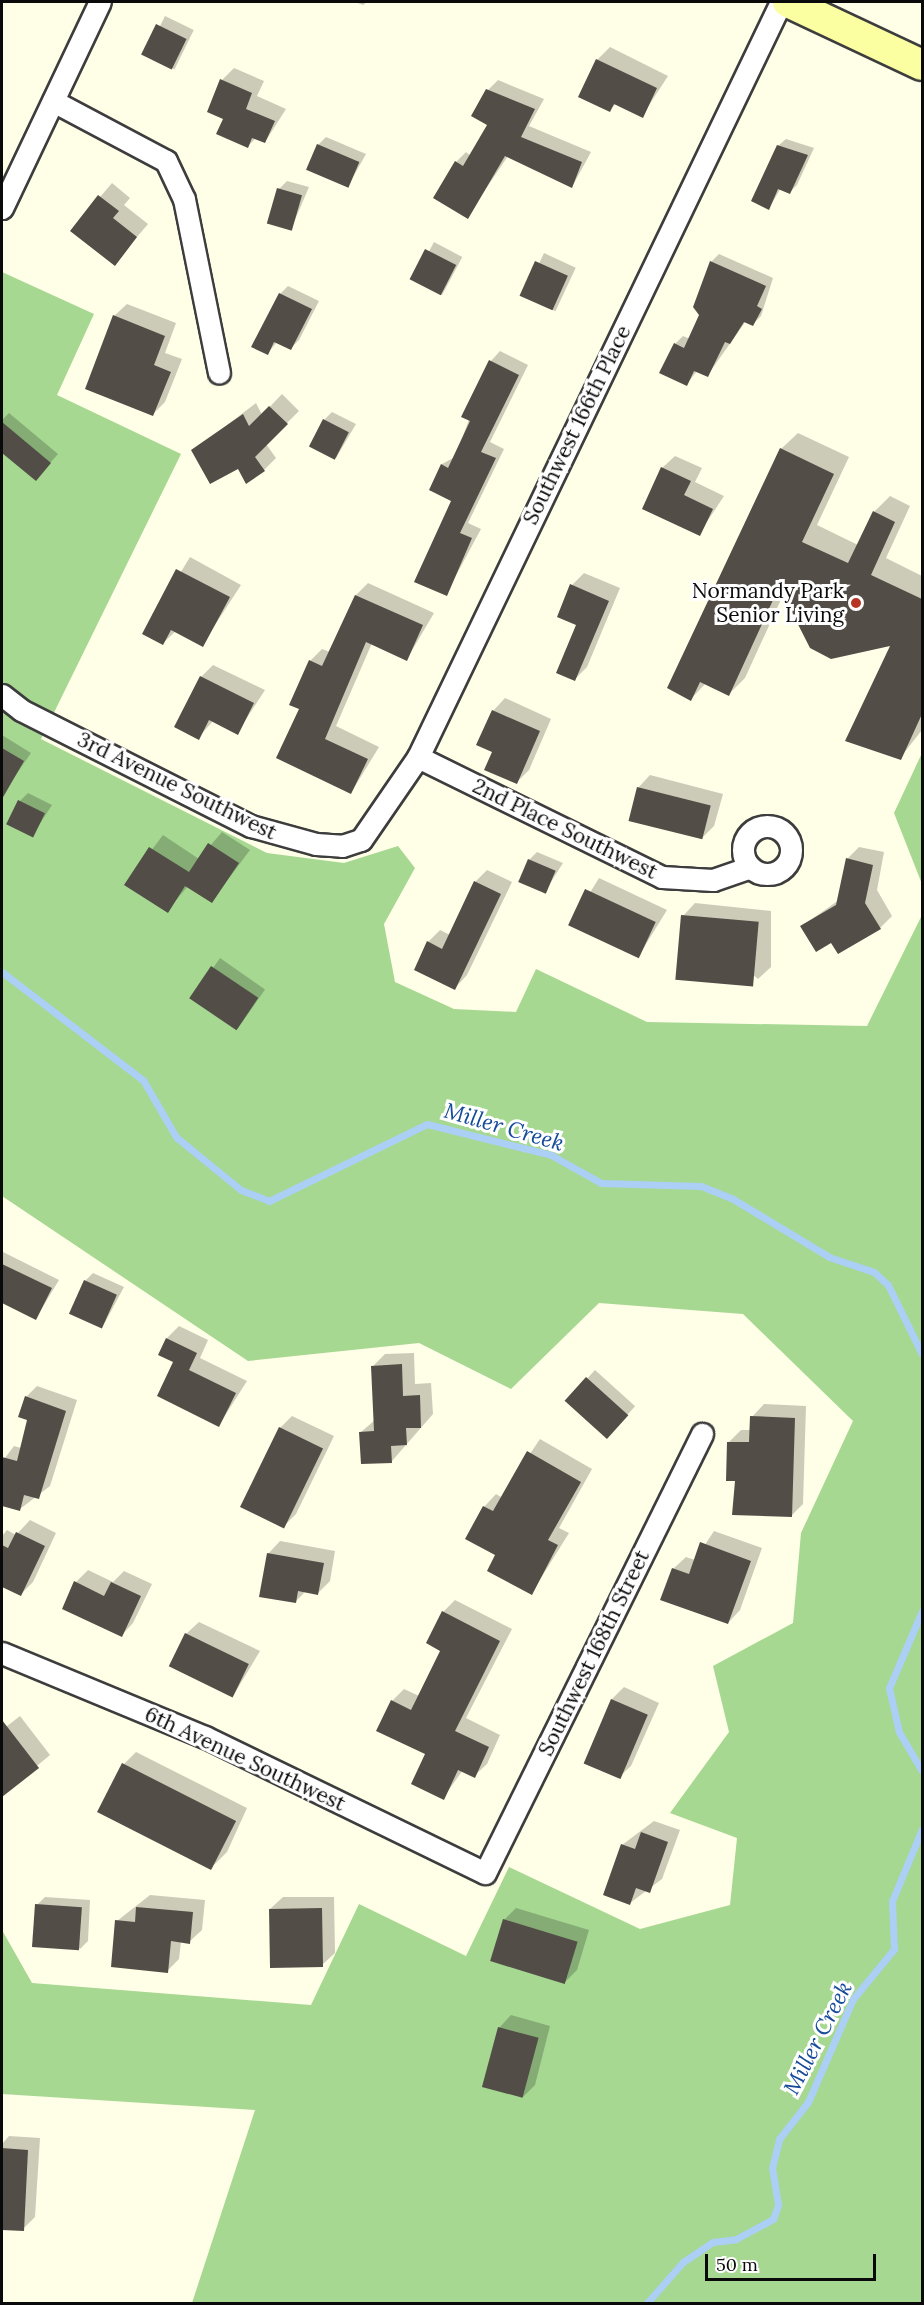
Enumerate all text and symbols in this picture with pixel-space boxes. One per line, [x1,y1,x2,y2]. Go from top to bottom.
street label: Southwest 166th Place [518,321,636,529]
place label: Normandy Park Senior Living [692,578,844,628]
marker: Normandy Park Senior Living [849,596,863,610]
street label: 3rd Avenue Southwest [73,727,281,845]
street label: 2nd Place Southwest [469,773,661,885]
water label: Miller Creek [441,1097,567,1157]
street label: Southwest 168th Street [533,1546,655,1760]
street label: 6th Avenue Southwest [141,1701,349,1817]
water label: Miller Creek [778,1977,858,2099]
scale bar [708,2242,879,2280]
text: 50 m [716,2253,758,2276]

